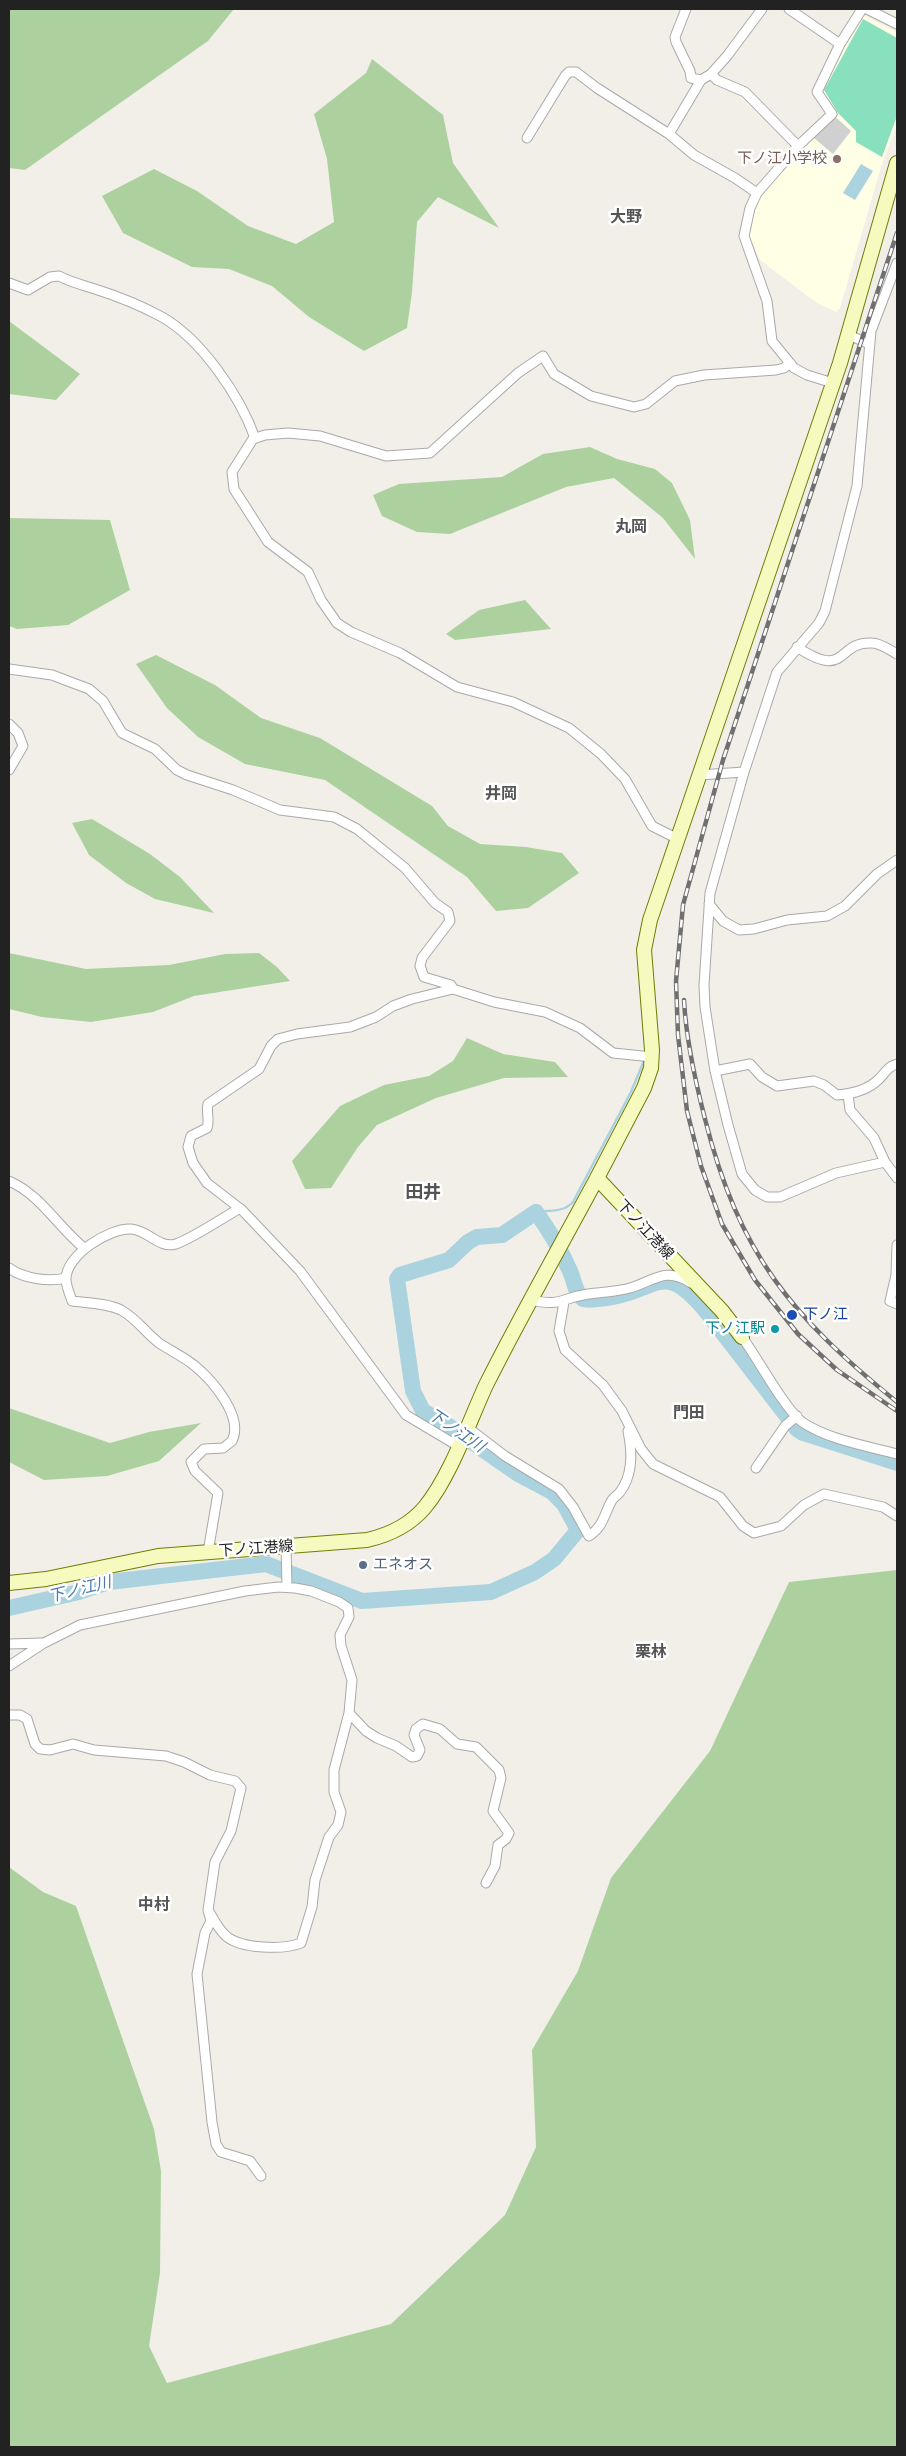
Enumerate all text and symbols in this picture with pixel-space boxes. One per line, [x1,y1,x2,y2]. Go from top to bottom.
place label: 下ノ江小学校 [737,150,827,168]
marker: 下ノ江小学校 [831,153,843,165]
district label: 大野 [610,208,642,228]
district label: 丸岡 [615,518,647,538]
district label: 井岡 [485,785,517,805]
district label: 田井 [405,1182,441,1204]
street label: 下ノ江港線 [613,1196,677,1264]
place label: 下ノ江 [803,1306,848,1324]
marker: 下ノ江 [785,1308,799,1322]
place label: 下ノ江駅 [705,1320,765,1338]
marker: 下ノ江駅 [769,1323,781,1335]
district label: 門田 [673,1404,705,1424]
water label: 下ノ江川 [424,1405,488,1457]
street label: 下ノ江港線 [218,1537,294,1561]
place label: エネオス [373,1556,433,1574]
marker: エネオス [357,1559,369,1571]
water label: 下ノ江川 [47,1573,113,1607]
district label: 栗林 [635,1643,667,1663]
district label: 中村 [138,1896,170,1916]

